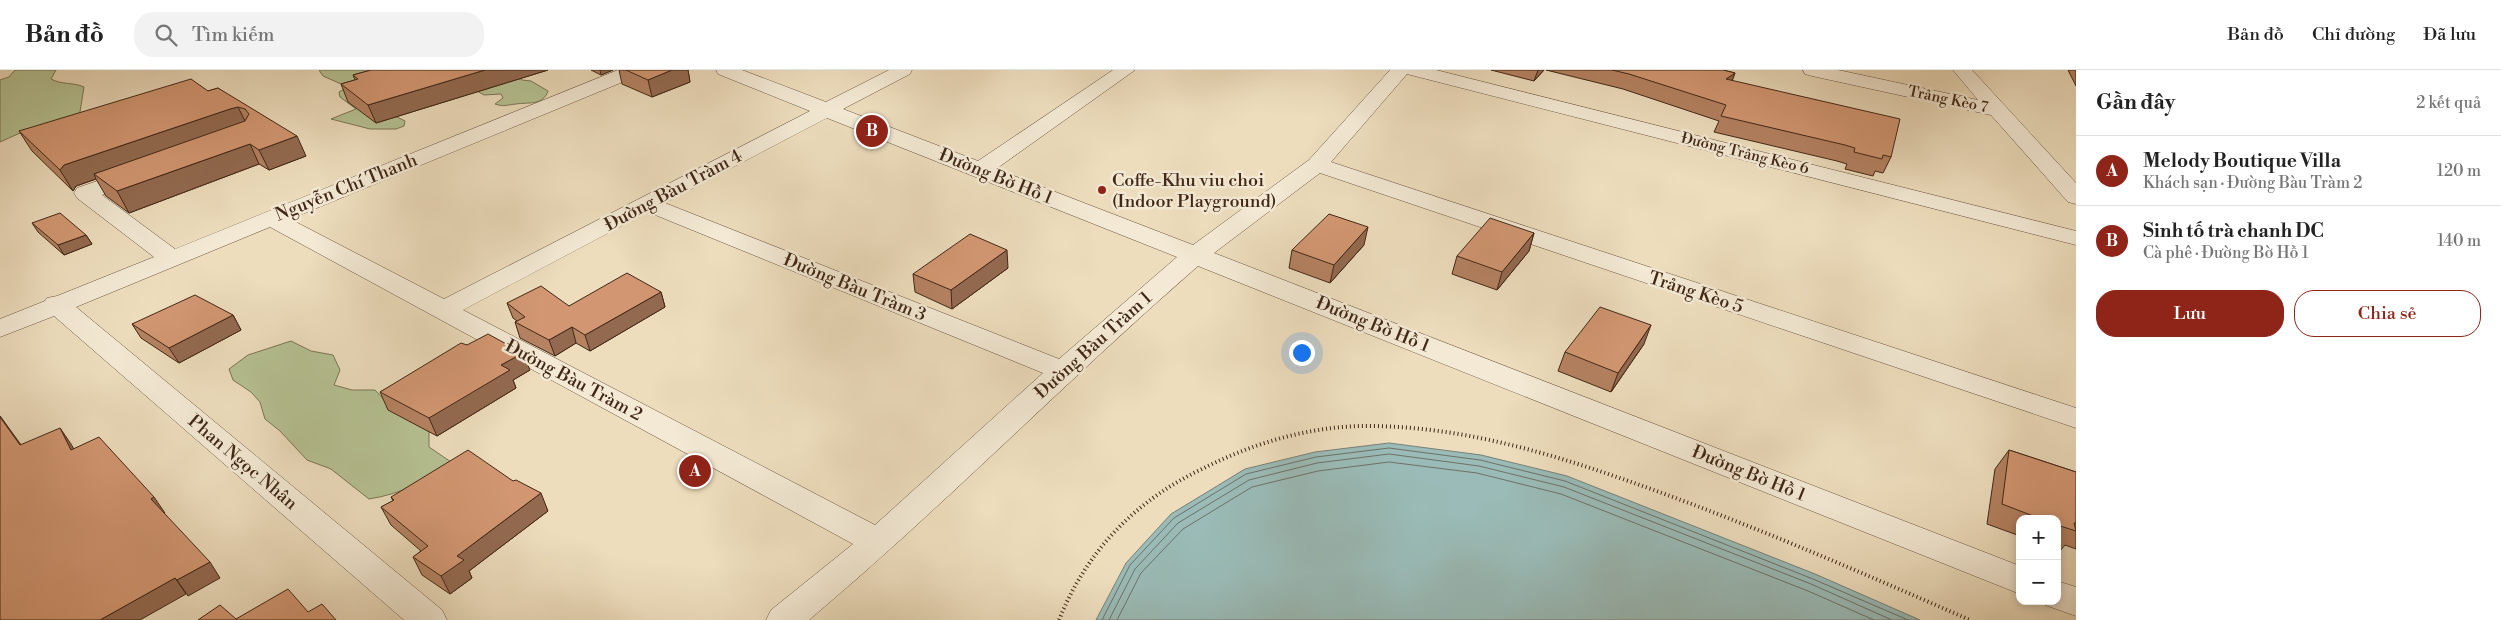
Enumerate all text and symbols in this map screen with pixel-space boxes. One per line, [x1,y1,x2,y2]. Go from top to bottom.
search box [134,12,484,57]
text: Bản đồ [25,20,104,50]
icon: search [152,21,180,49]
text: Tìm kiếm [192,23,274,47]
text: Bản đồ [2227,23,2284,46]
text: Chỉ đường [2312,23,2395,46]
text: Đã lưu [2423,23,2476,46]
street label: Trảng Kèo 7 [1906,82,1990,117]
text: Gần đây [2096,90,2175,116]
text: 2 kết quả [2416,93,2481,113]
pin: B [856,112,888,150]
street label: Đường Trảng Kèo 6 [1679,128,1811,179]
street label: Đường Bờ Hồ 1 [936,143,1056,210]
street label: Đường Bàu Tràm 4 [600,144,746,236]
street label: Nguyễn Chí Thanh [272,148,421,226]
text: Melody Boutique Villa [2143,149,2341,173]
text: A [2106,161,2118,181]
text: 120 m [2437,161,2481,181]
place label: Coffe-Khu viu choi (Indoor Playground) [1112,169,1276,213]
text: Khách sạn · Đường Bàu Tràm 2 [2143,173,2362,193]
marker: Coffe-Khu viu choi (Indoor Playground) [1096,184,1108,196]
text: Sinh tố trà chanh DC [2143,219,2324,243]
text: B [2106,231,2118,251]
text: 140 m [2437,231,2481,251]
text: Cà phê · Đường Bờ Hồ 1 [2143,243,2309,263]
street label: Đường Bàu Tràm 3 [780,248,930,327]
street label: Trảng Kèo 5 [1646,266,1746,319]
street label: Đường Bàu Tràm 1 [1030,287,1157,404]
button: Lưu [2096,290,2284,337]
button: Chia sẻ [2294,290,2481,337]
street label: Đường Bờ Hồ 1 [1313,291,1433,358]
street label: Đường Bàu Tràm 2 [501,335,646,426]
your location [1289,340,1315,366]
street label: Phan Ngọc Nhân [183,410,302,515]
street label: Đường Bờ Hồ 1 [1689,440,1809,507]
pin: A [679,452,711,490]
map controls [2016,515,2061,605]
button: + [2016,515,2061,560]
button: − [2016,560,2061,605]

